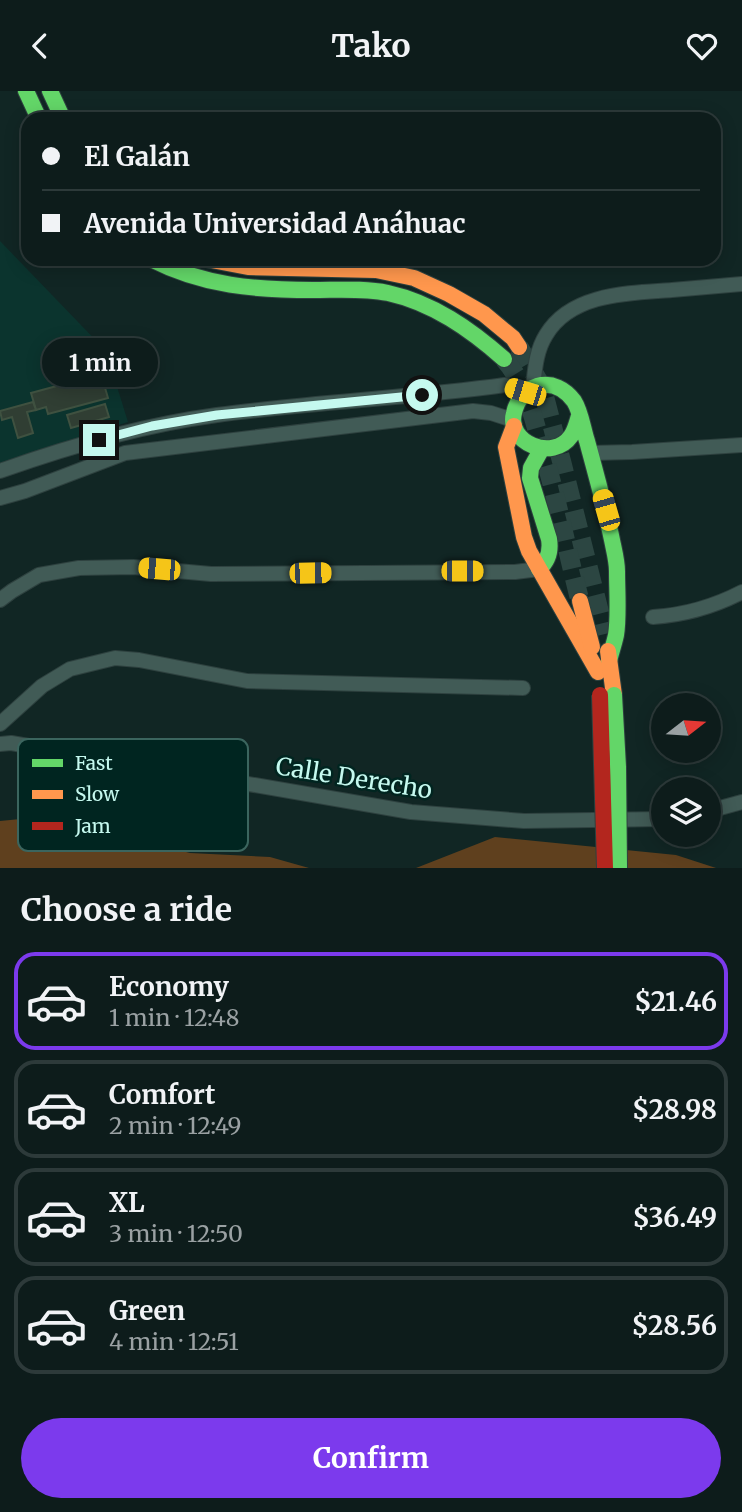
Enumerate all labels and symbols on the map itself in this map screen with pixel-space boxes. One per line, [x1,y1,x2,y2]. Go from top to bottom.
callout: 1 min [41,338,157,387]
car [502,376,549,408]
route start [406,379,438,411]
route end [83,424,115,456]
car [591,487,622,533]
car [138,557,181,581]
car [442,561,484,582]
car [289,562,332,584]
north arrow [651,693,721,763]
legend [18,739,248,851]
street label: Calle Derecho [274,750,434,806]
text: Fast [75,751,113,775]
text: Slow [75,782,120,806]
text: Jam [74,814,111,838]

